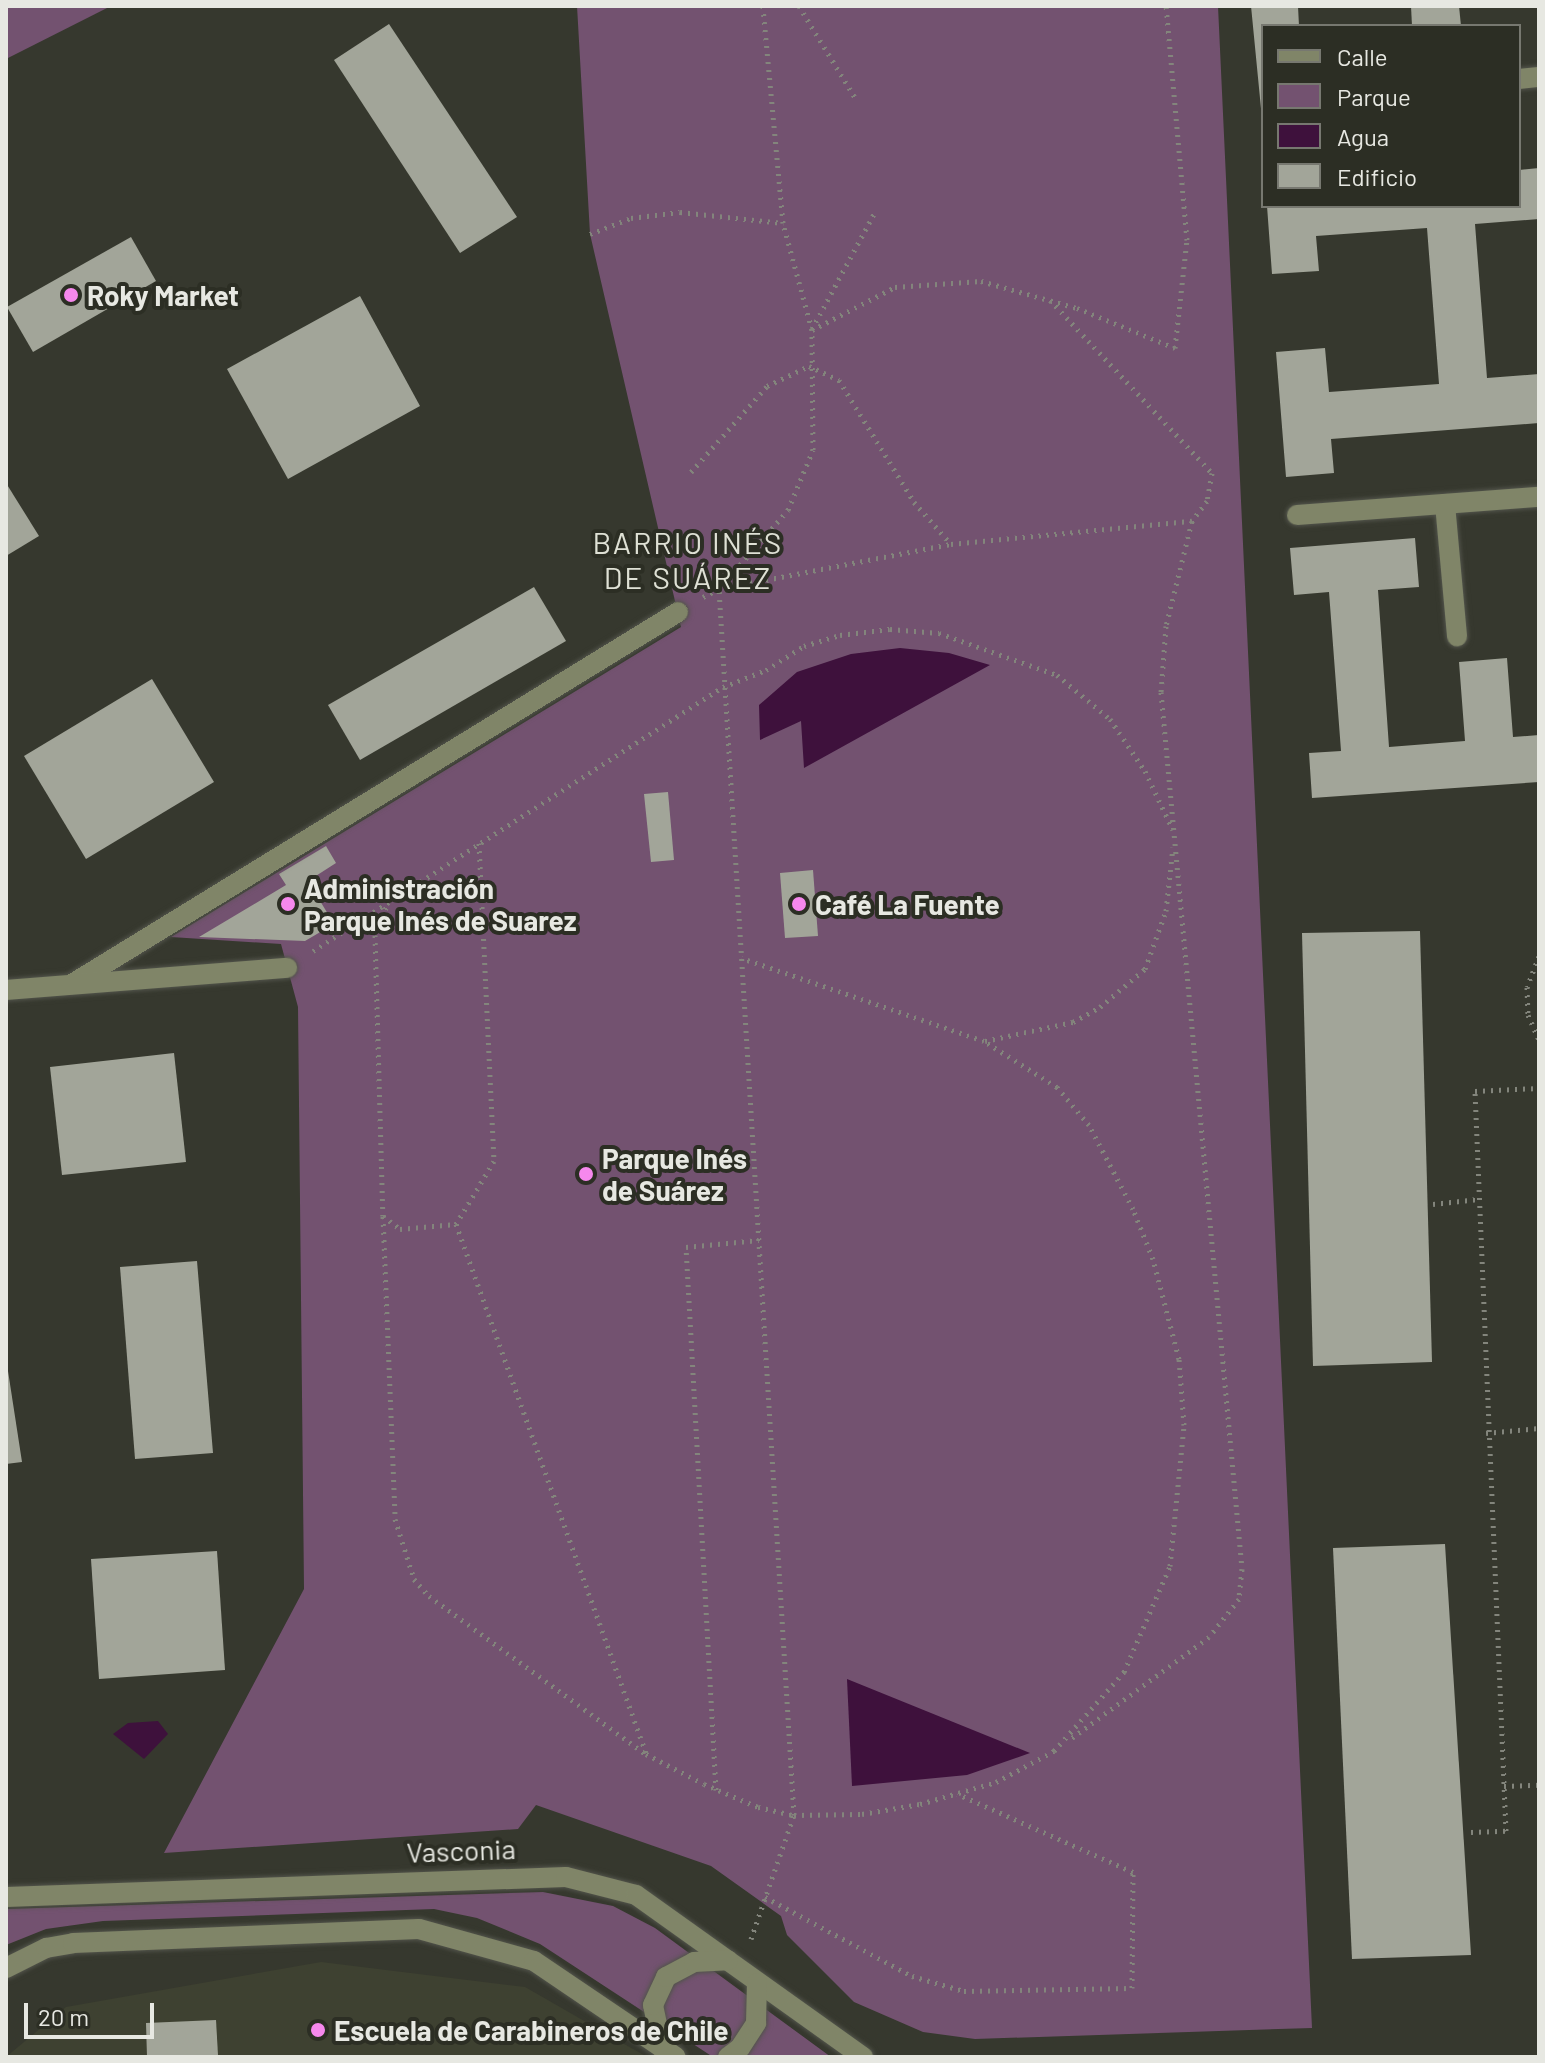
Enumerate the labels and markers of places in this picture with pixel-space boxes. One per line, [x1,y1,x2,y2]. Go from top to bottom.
place label: Roky Market [87,278,239,312]
marker: Roky Market [62,286,80,304]
place label: Administración Parque Inés de Suarez [304,871,577,937]
place label: Café La Fuente [815,887,1000,921]
marker: Administración Parque Inés de Suarez [279,895,297,913]
marker: Café La Fuente [790,895,808,913]
place label: Parque Inés de Suárez [602,1141,747,1207]
marker: Parque Inés de Suárez [577,1165,595,1183]
place label: Escuela de Carabineros de Chile [334,2013,728,2047]
marker: Escuela de Carabineros de Chile [309,2021,327,2039]

